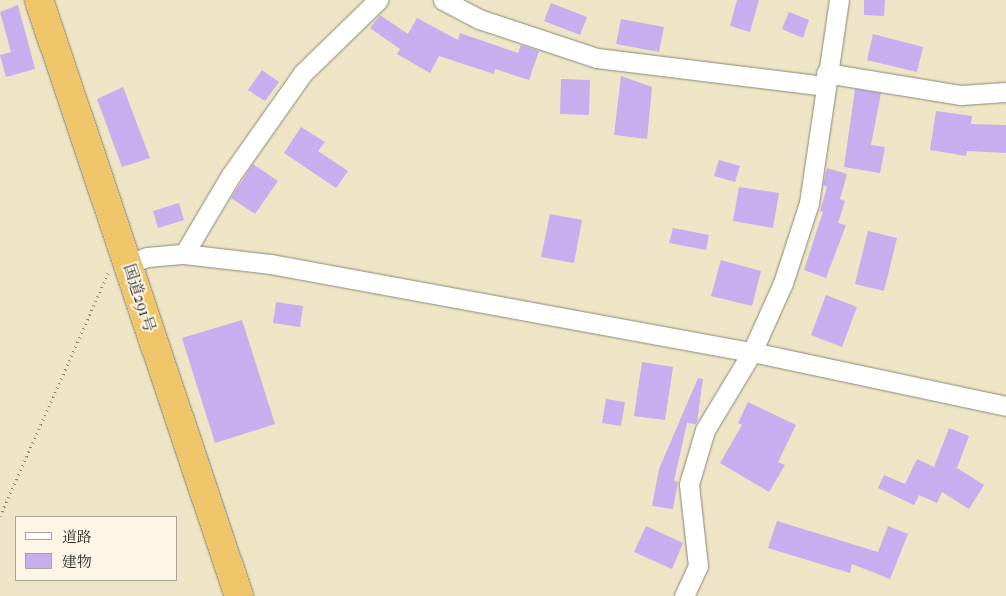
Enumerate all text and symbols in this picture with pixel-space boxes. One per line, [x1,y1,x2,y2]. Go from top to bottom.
street label: 国道291号 [119,262,159,334]
legend [15,516,178,581]
text: 道路 [62,528,92,546]
text: 建物 [62,553,92,571]

